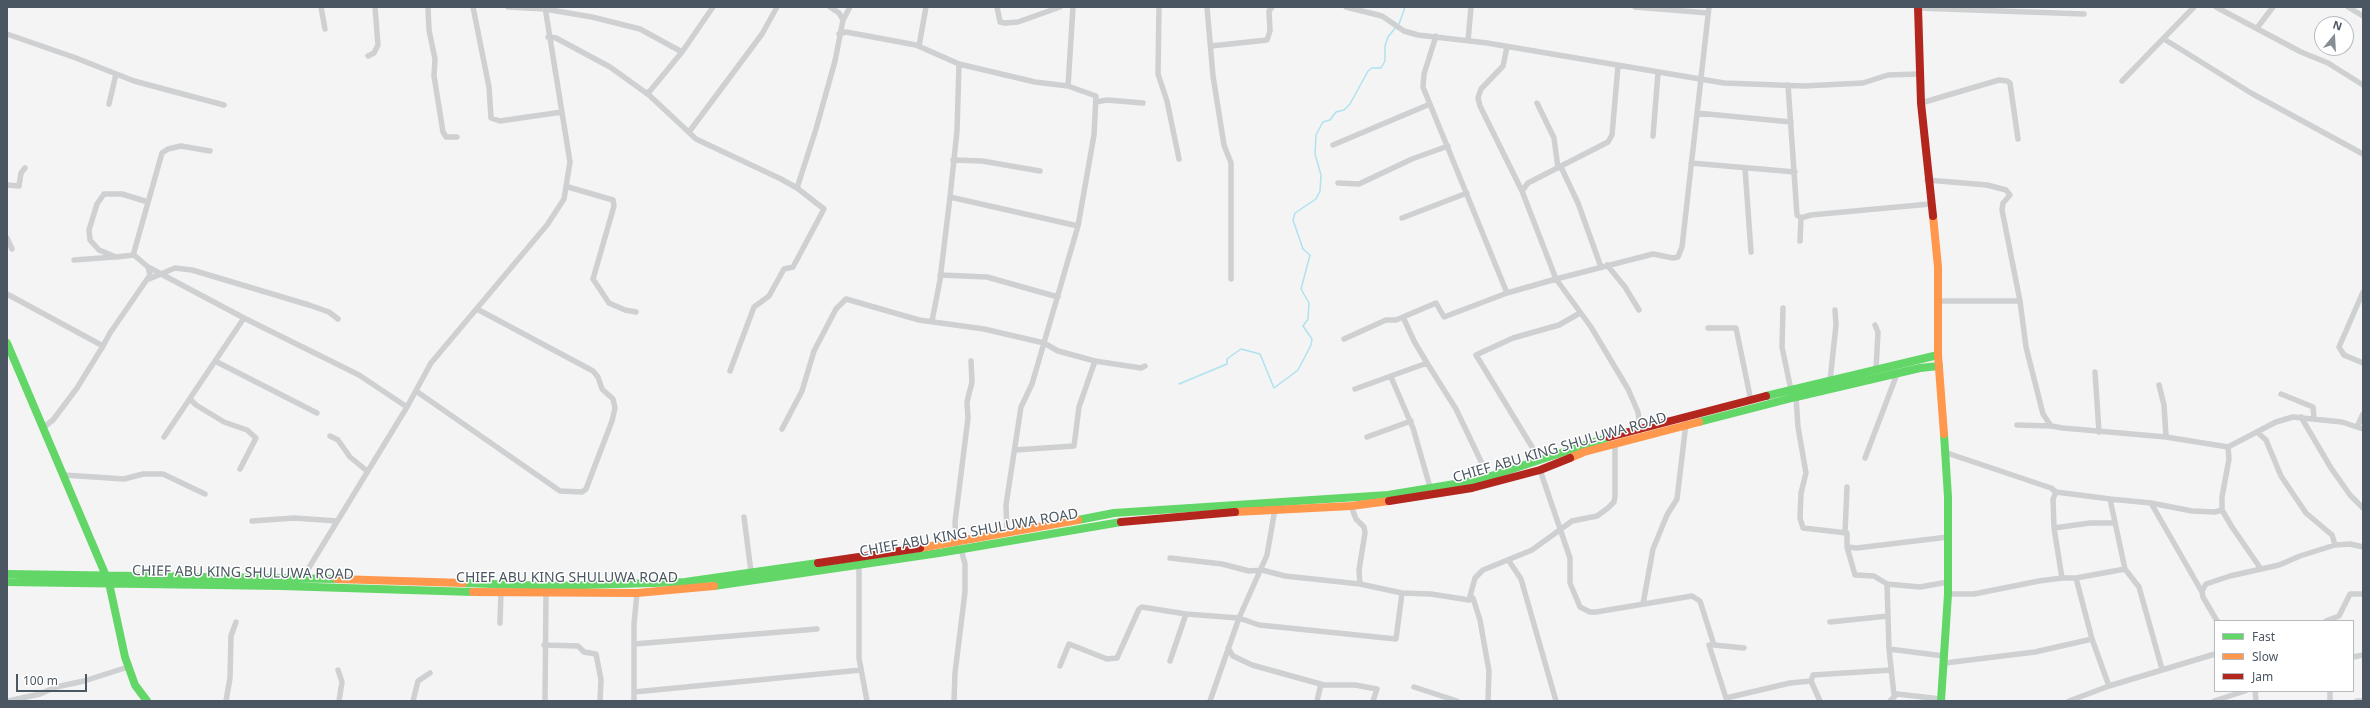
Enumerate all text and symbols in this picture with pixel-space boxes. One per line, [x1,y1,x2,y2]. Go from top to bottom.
north arrow [2314,16,2354,56]
text: N [2331,17,2344,34]
street label: CHIEF ABU KING SHULUWA ROAD [1451,409,1669,487]
street label: CHIEF ABU KING SHULUWA ROAD [858,505,1080,561]
street label: CHIEF ABU KING SHULUWA ROAD [132,563,354,583]
street label: CHIEF ABU KING SHULUWA ROAD [456,570,678,586]
legend [2214,620,2354,692]
text: Fast [2252,628,2275,645]
text: Slow [2252,648,2278,665]
scale bar [18,666,89,692]
text: Jam [2252,668,2273,685]
text: 100 m [23,672,58,689]

